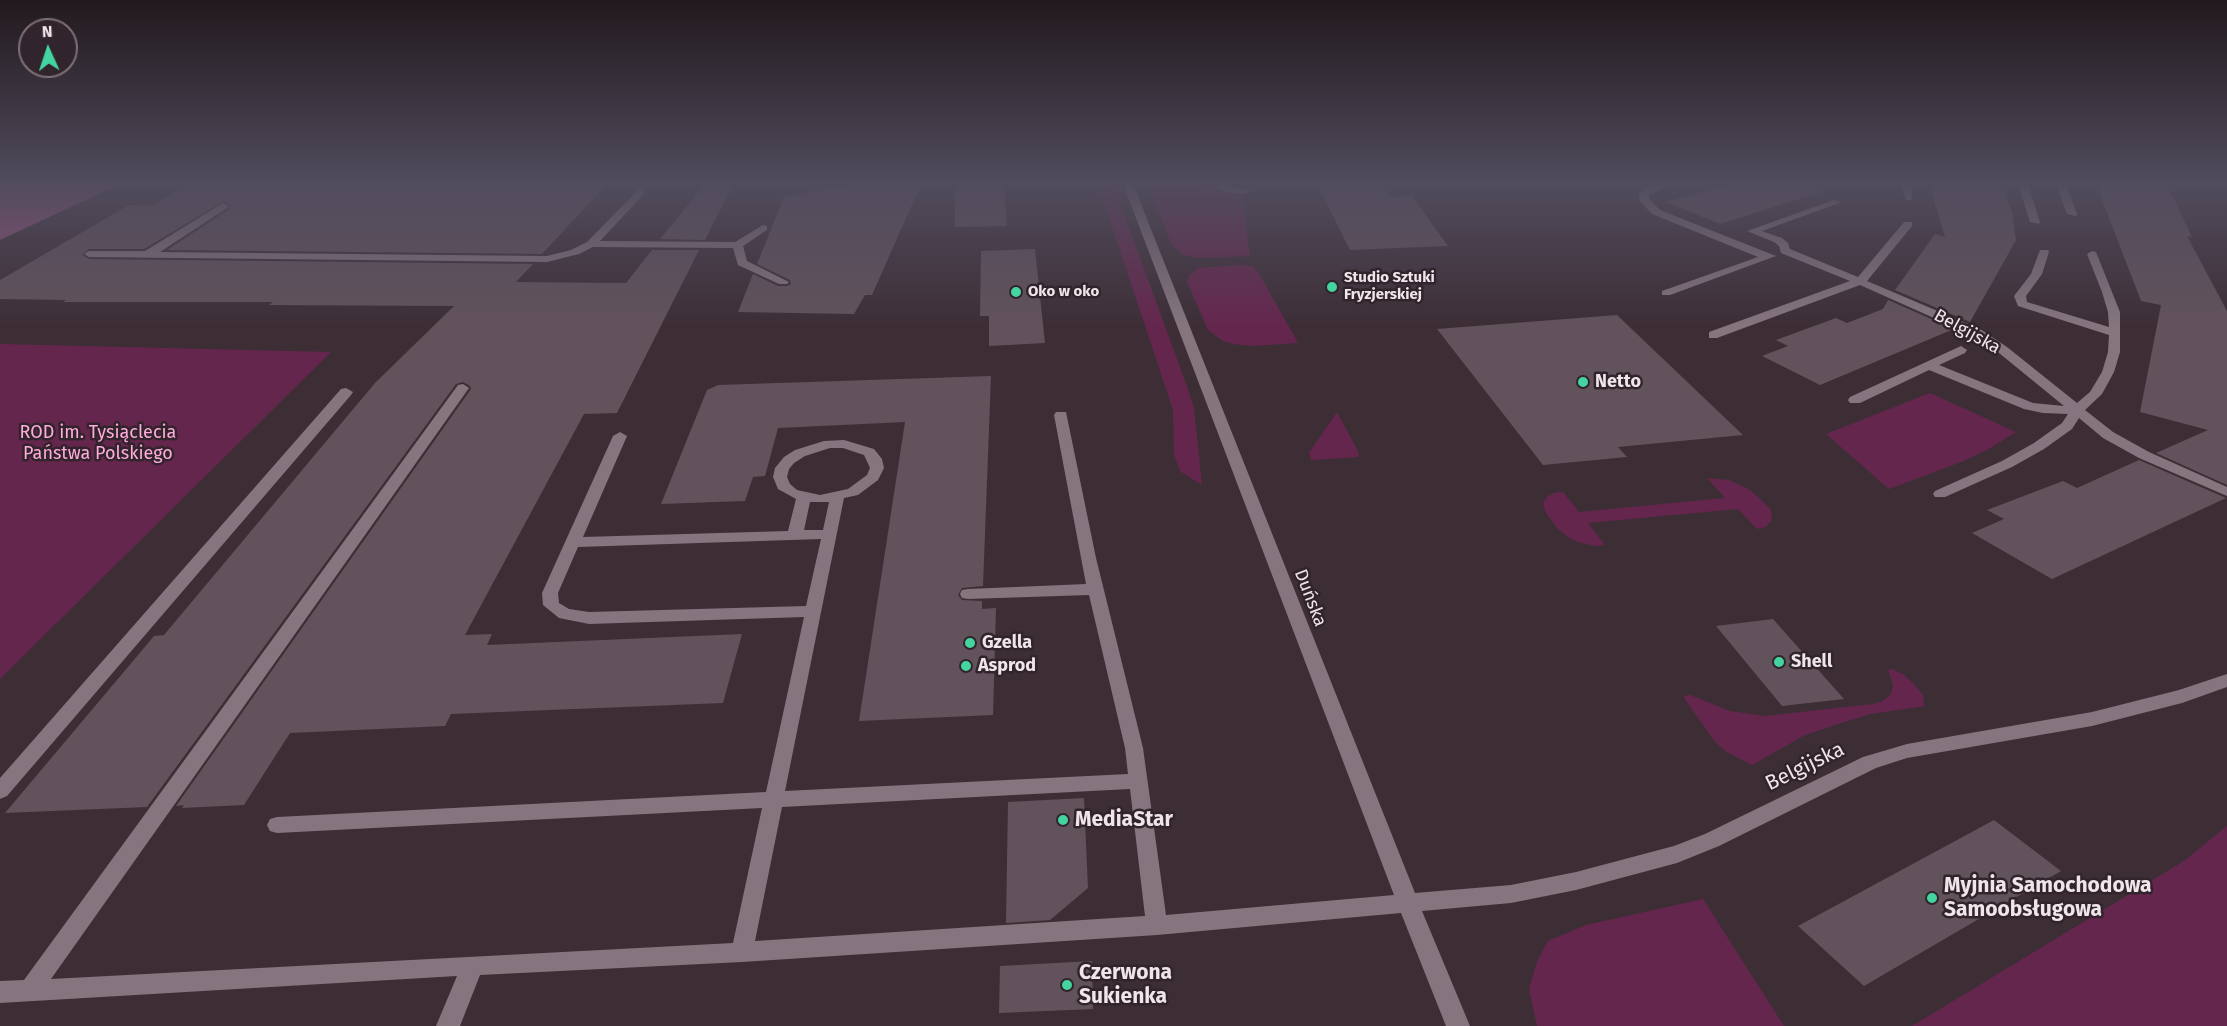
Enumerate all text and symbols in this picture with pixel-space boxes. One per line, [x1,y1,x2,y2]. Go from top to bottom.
north arrow [18,18,78,78]
text: N [41,22,53,41]
place label: Studio Sztuki Fryzjerskiej [1344,269,1435,304]
marker: Studio Sztuki Fryzjerskiej [1325,280,1339,294]
place label: Oko w oko [1028,283,1099,301]
marker: Oko w oko [1009,285,1023,299]
street label: Belgijska [1930,305,2004,359]
place label: Netto [1595,371,1641,393]
marker: Netto [1576,375,1590,389]
park label: ROD im. Tysiąclecia Państwa Polskiego [20,422,176,464]
street label: Duńska [1289,566,1331,630]
place label: Gzella [982,632,1032,654]
marker: Gzella [963,636,977,650]
place label: Shell [1791,651,1832,673]
place label: Asprod [978,655,1036,677]
marker: Shell [1772,655,1786,669]
marker: Asprod [959,659,973,673]
street label: Belgijska [1761,737,1849,797]
place label: MediaStar [1075,807,1173,833]
marker: MediaStar [1056,813,1070,827]
place label: Myjnia Samochodowa Samoobsługowa [1944,873,2152,923]
marker: Myjnia Samochodowa Samoobsługowa [1925,891,1939,905]
place label: Czerwona Sukienka [1079,960,1172,1010]
marker: Czerwona Sukienka [1060,978,1074,992]

